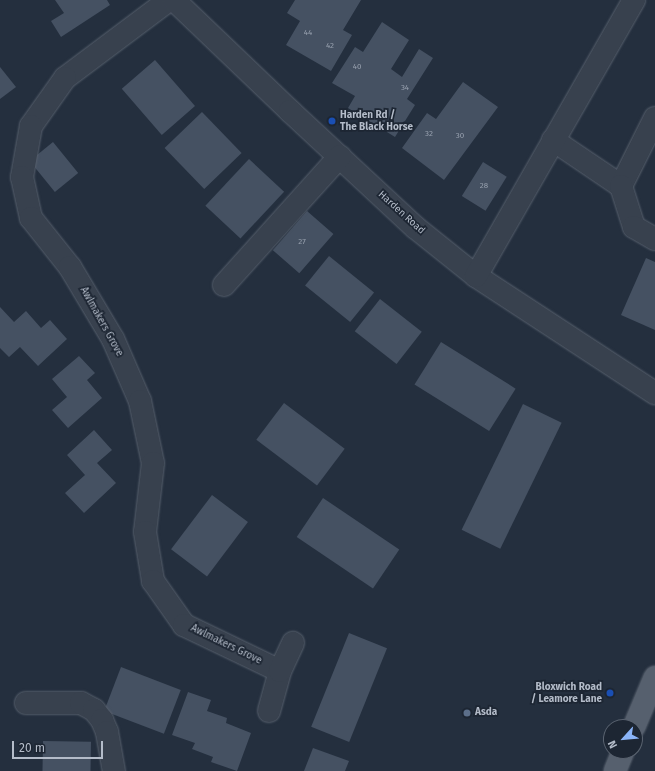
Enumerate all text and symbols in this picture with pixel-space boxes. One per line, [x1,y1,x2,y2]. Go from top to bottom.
house number: 44 [304,28,312,38]
house number: 42 [326,41,334,51]
house number: 40 [353,62,361,72]
house number: 34 [401,83,409,93]
place label: Harden Rd / The Black Horse [340,109,413,132]
marker: Harden Rd / The Black Horse [327,116,337,126]
house number: 32 [425,129,433,139]
house number: 30 [456,131,464,141]
house number: 28 [480,181,488,191]
street label: Harden Road [375,189,427,237]
house number: 27 [298,237,306,247]
street label: Awlmakers Grove [77,285,125,359]
street label: Awlmakers Grove [189,623,263,667]
place label: Bloxwich Road / Leamore Lane [531,681,602,704]
marker: Bloxwich Road / Leamore Lane [605,688,615,698]
place label: Asda [475,707,497,719]
marker: Asda [462,708,472,718]
north arrow [603,719,643,759]
scale bar [14,733,105,759]
text: N [605,738,620,750]
text: 20 m [19,741,45,755]

